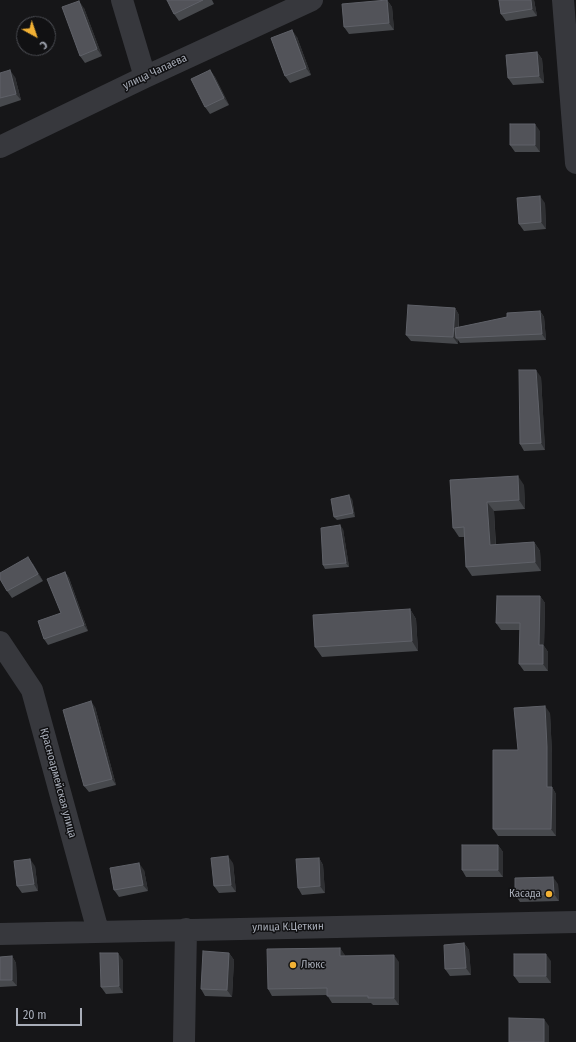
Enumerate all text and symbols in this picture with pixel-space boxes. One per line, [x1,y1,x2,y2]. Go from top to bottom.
north arrow [16,16,56,56]
text: С [37,38,50,52]
street label: улица Чапаева [121,51,189,93]
street label: Красноармейская улица [37,727,79,839]
place label: Касада [509,887,541,901]
marker: Касада [544,889,554,899]
street label: улица К.Цеткин [252,920,324,934]
place label: Люкс [301,958,325,972]
marker: Люкс [288,960,298,970]
scale bar [18,1000,84,1026]
text: 20 m [23,1008,47,1022]

